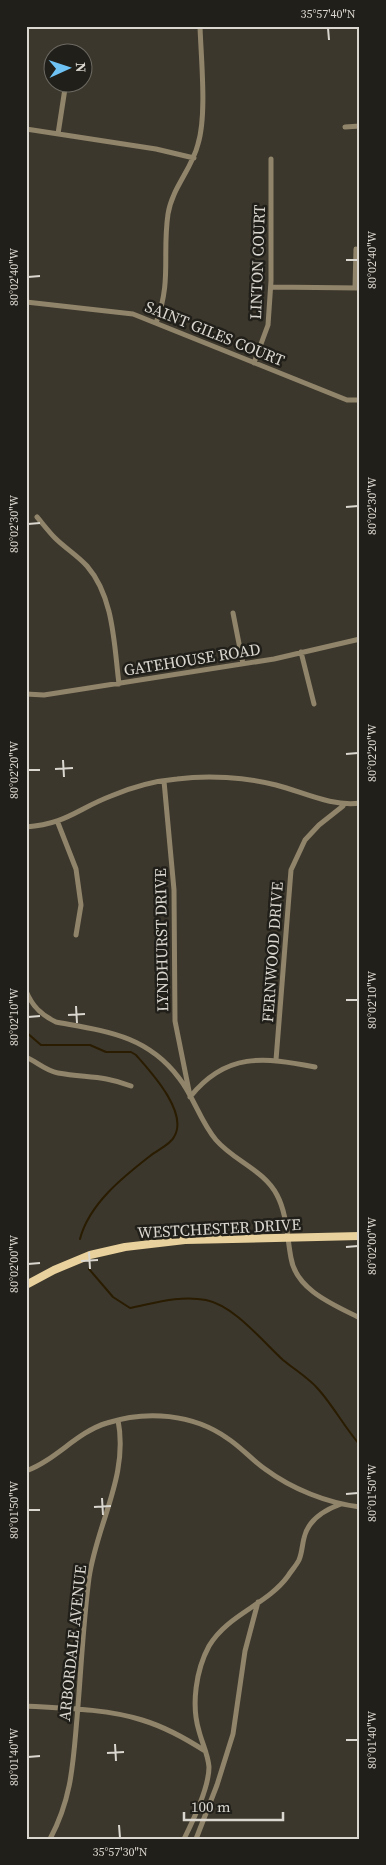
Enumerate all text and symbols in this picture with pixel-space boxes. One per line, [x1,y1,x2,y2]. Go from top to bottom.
text: 35°57'40"N [300,6,356,22]
north arrow [42,42,92,92]
text: N [71,62,91,73]
street label: LINTON COURT [244,204,270,320]
text: 80°02'40"W [364,231,380,289]
text: 80°02'40"W [6,248,22,306]
street label: SAINT GILES COURT [142,295,288,371]
text: 80°02'30"W [364,477,380,535]
text: 80°02'30"W [6,495,22,553]
street label: GATEHOUSE ROAD [122,637,262,681]
text: 80°02'20"W [364,724,380,782]
text: 80°02'20"W [6,741,22,799]
street label: LYNDHURST DRIVE [149,868,173,1012]
street label: FERNWOOD DRIVE [256,881,288,1023]
text: 80°02'10"W [364,971,380,1029]
text: 80°02'10"W [6,988,22,1046]
street label: WESTCHESTER DRIVE [136,1213,302,1243]
text: 80°02'00"W [364,1217,380,1275]
text: 80°02'00"W [6,1235,22,1293]
text: 80°01'50"W [364,1464,380,1522]
text: 80°01'50"W [6,1481,22,1539]
street label: ARBORDALE AVENUE [53,1563,91,1722]
text: 80°01'40"W [364,1711,380,1769]
text: 80°01'40"W [6,1728,22,1786]
scale bar [184,1790,282,1822]
text: 100 m [191,1796,231,1817]
text: 35°57'30"N [92,1844,148,1860]

